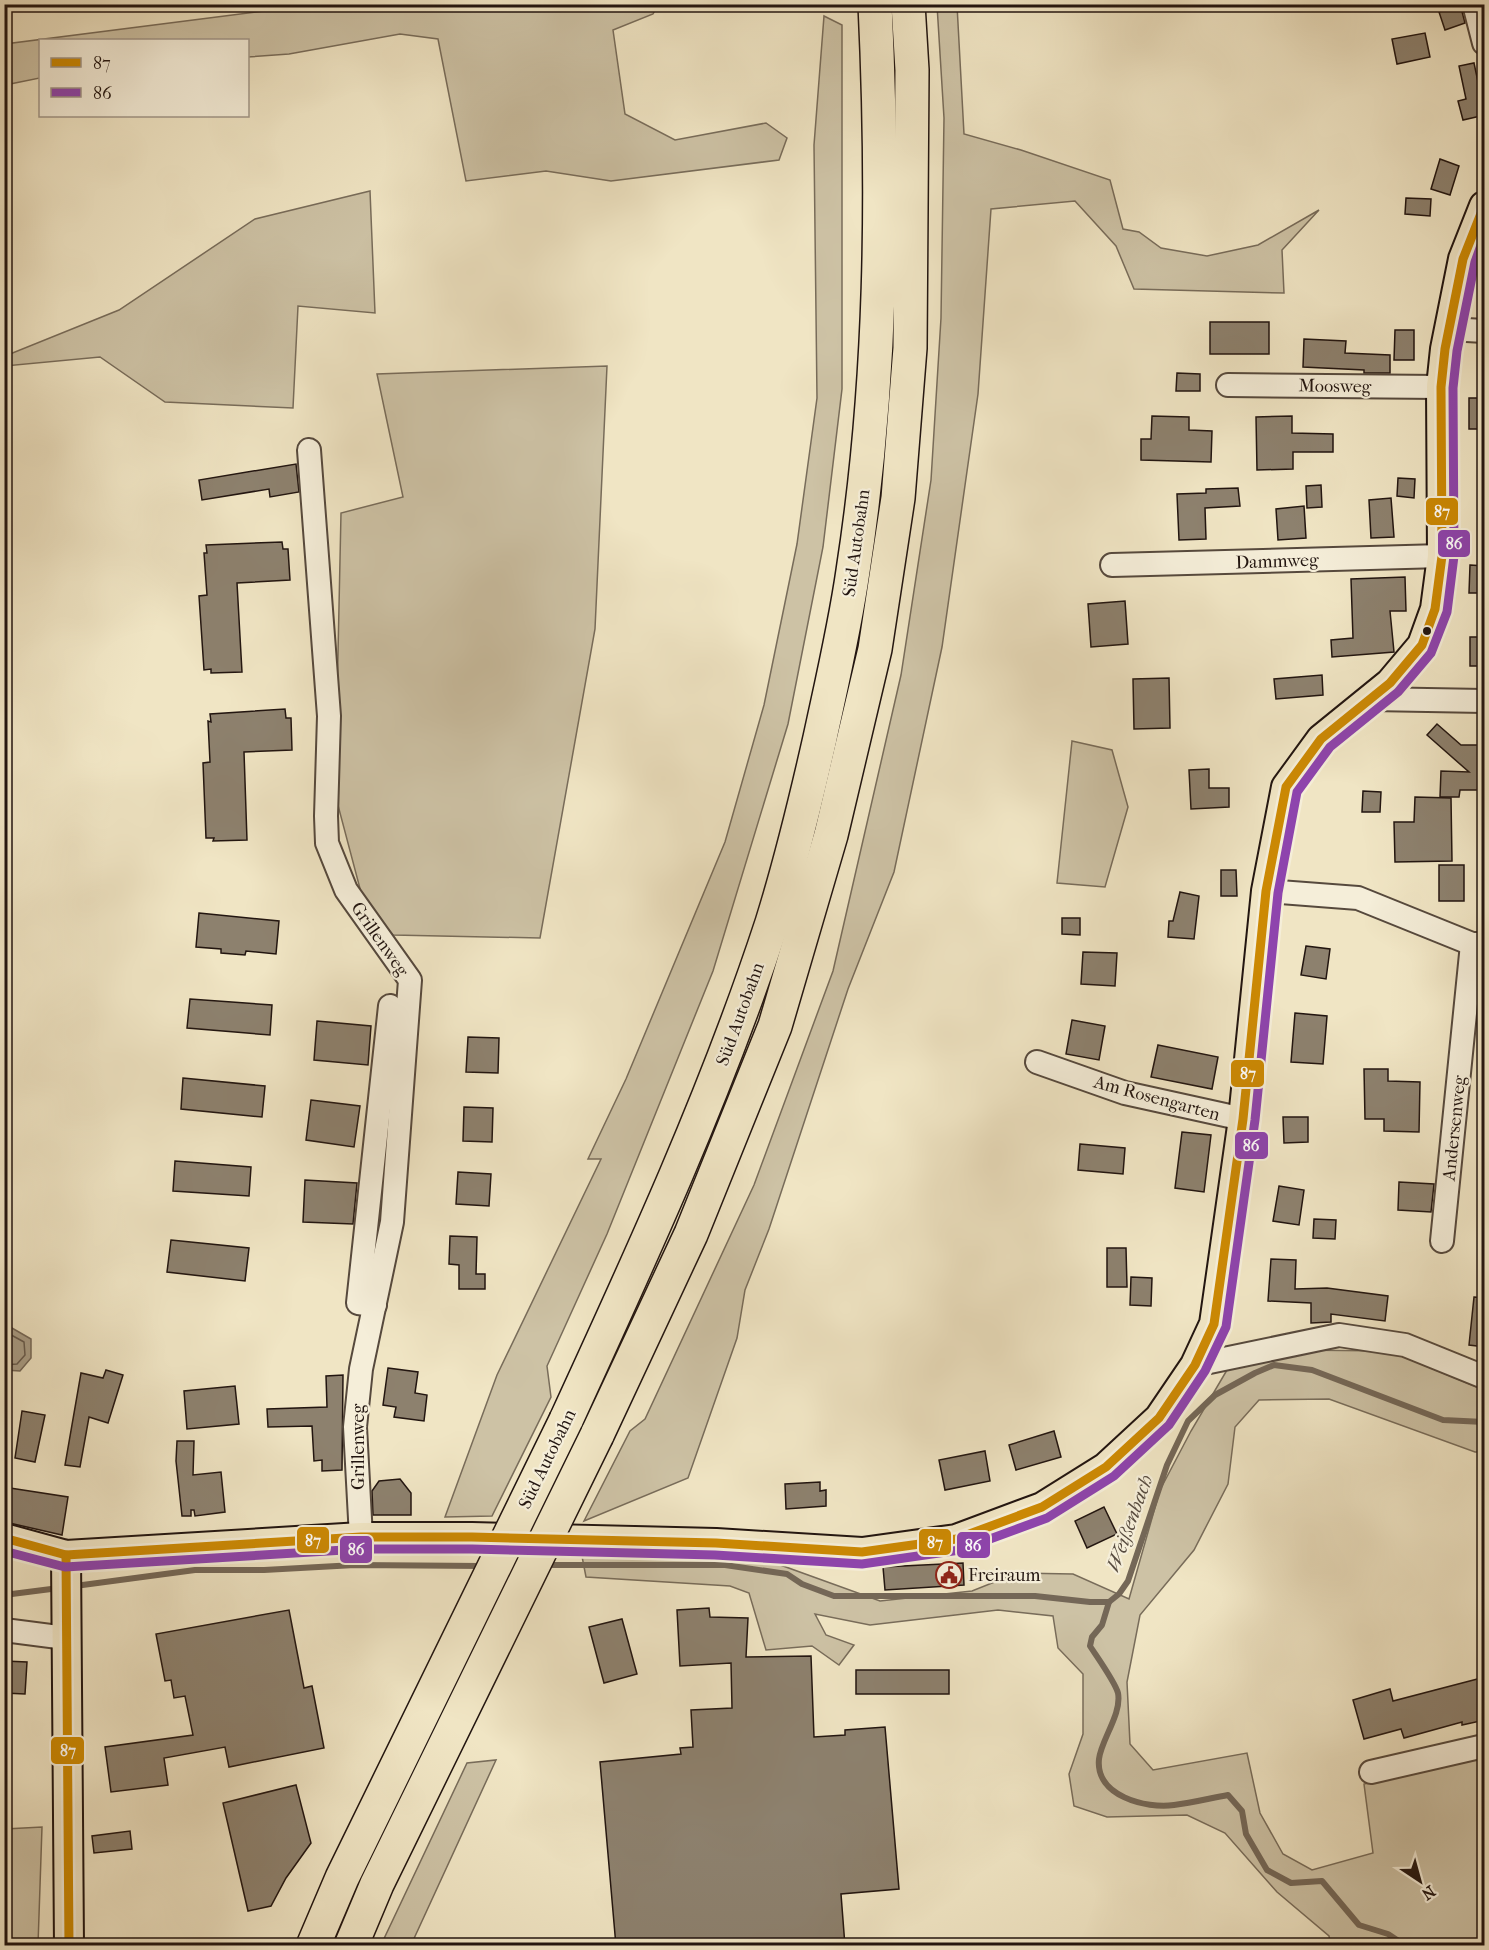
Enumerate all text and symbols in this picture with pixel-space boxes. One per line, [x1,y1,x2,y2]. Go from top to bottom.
legend [39,39,249,117]
text: 87 [93,53,111,74]
text: 86 [93,83,112,104]
street label: Moosweg [1298,375,1372,398]
street label: Süd Autobahn [839,487,875,598]
line badge: 87 [1425,497,1459,526]
text: 87 [1434,502,1450,521]
line badge: 86 [1437,529,1471,558]
text: 86 [1446,534,1463,553]
street label: Dammweg [1235,550,1319,573]
unlabelled marker [1421,625,1433,637]
street label: Grillenweg [346,898,413,981]
street label: Süd Autobahn [712,959,769,1069]
line badge: 87 [1230,1059,1265,1088]
text: 87 [1240,1064,1256,1083]
street label: Am Rosengarten [1090,1071,1223,1126]
street label: Andersenweg [1438,1074,1470,1183]
line badge: 86 [1234,1131,1269,1160]
text: 86 [1243,1136,1260,1155]
street label: Grillenweg [348,1404,369,1490]
street label: Süd Autobahn [514,1405,581,1513]
water label: Weißenbach [1101,1472,1158,1575]
line badge: 87 [296,1526,330,1554]
line badge: 87 [918,1528,952,1556]
text: 87 [305,1531,321,1550]
line badge: 86 [956,1531,991,1559]
text: 87 [927,1533,943,1552]
line badge: 86 [339,1535,373,1564]
text: 86 [965,1536,982,1555]
text: 86 [348,1540,365,1559]
public building icon: Freiraum [934,1560,964,1590]
place label: Freiraum [968,1565,1041,1586]
line badge: 87 [50,1736,85,1765]
text: 87 [60,1741,76,1760]
north arrow [1390,1851,1450,1911]
text: N [1417,1881,1439,1904]

